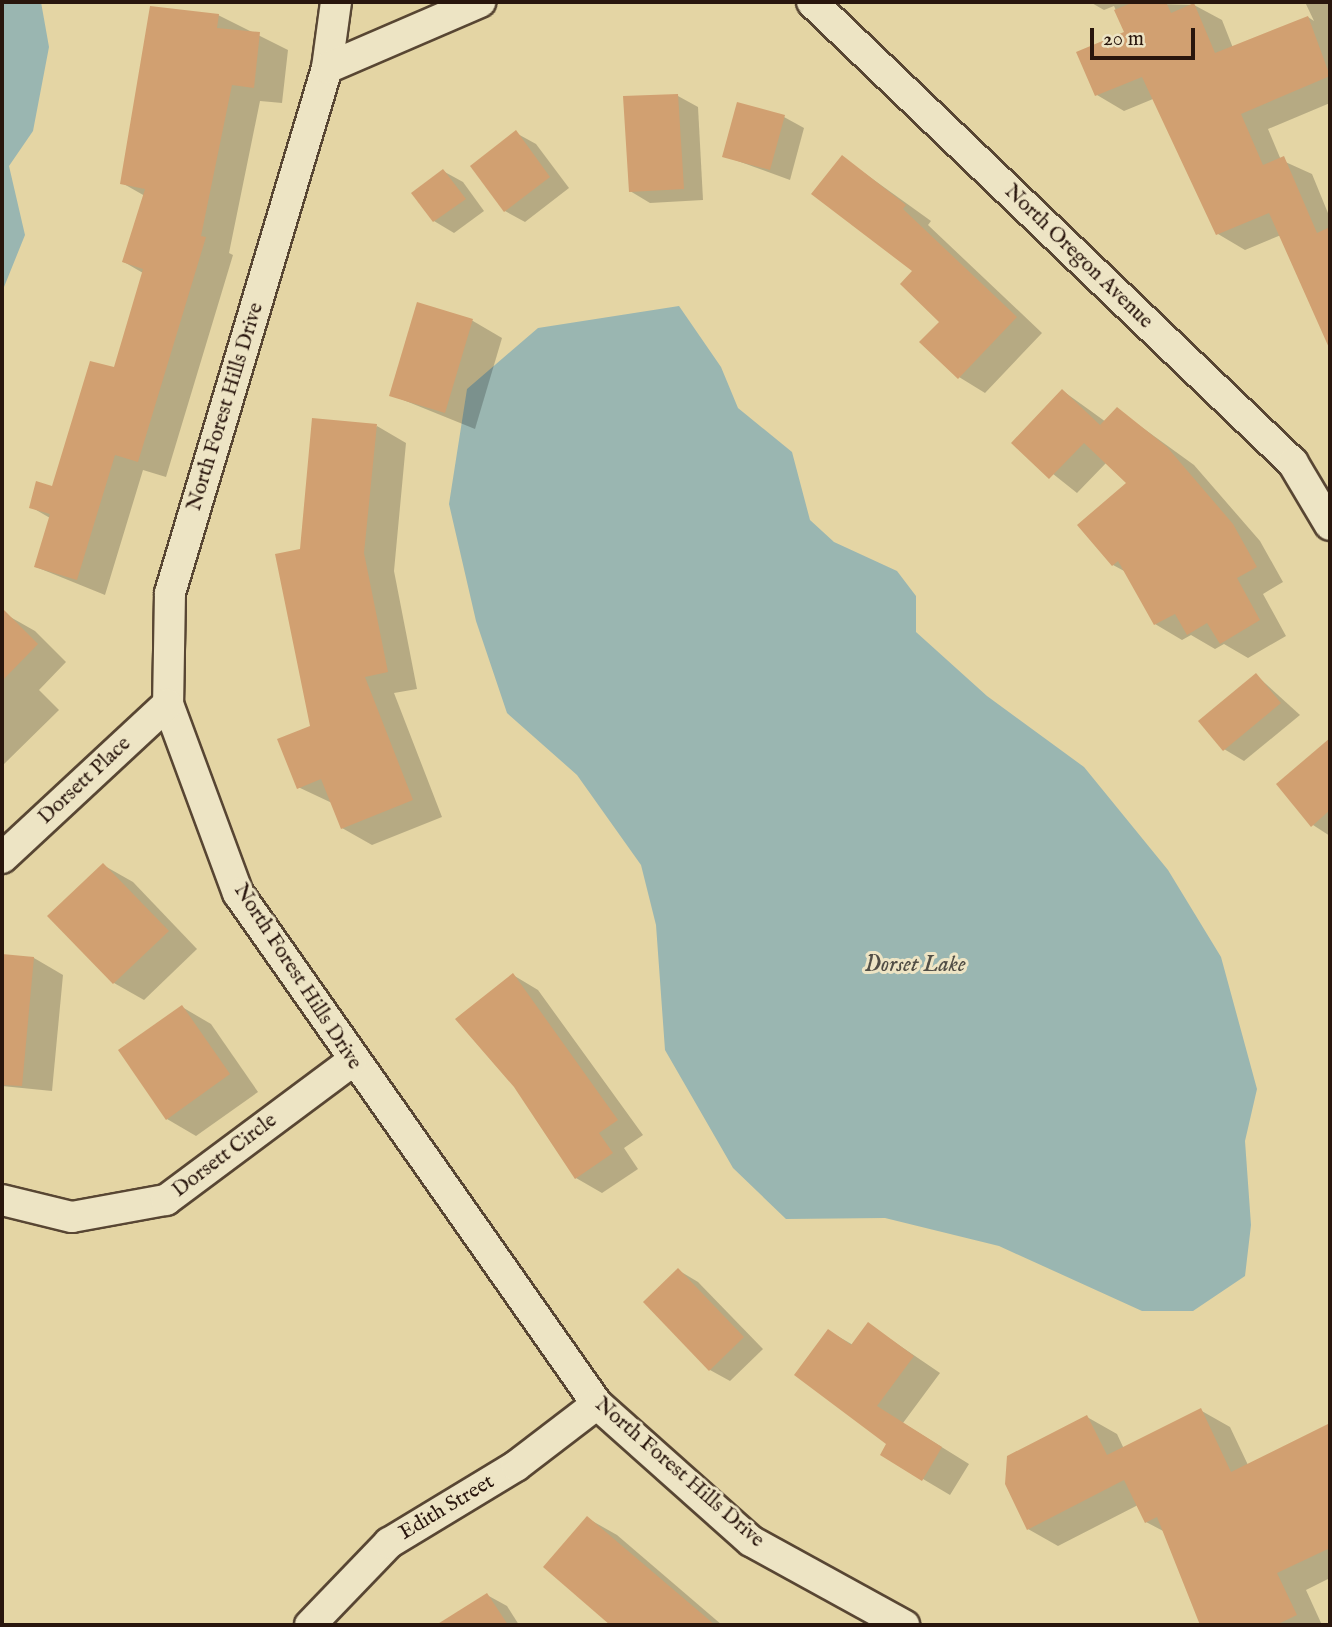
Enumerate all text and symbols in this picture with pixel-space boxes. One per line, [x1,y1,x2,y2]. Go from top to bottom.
scale bar [1094,14,1199,58]
text: 20 m [1103,26,1144,53]
street label: North Oregon Avenue [998,180,1158,334]
street label: North Forest Hills Drive [182,300,270,514]
street label: Dorsett Place [33,732,137,830]
street label: North Forest Hills Drive [227,879,367,1075]
water label: Dorset Lake [864,951,966,979]
street label: Dorsett Circle [168,1109,282,1203]
street label: North Forest Hills Drive [589,1392,769,1554]
street label: Edith Street [395,1470,499,1546]

